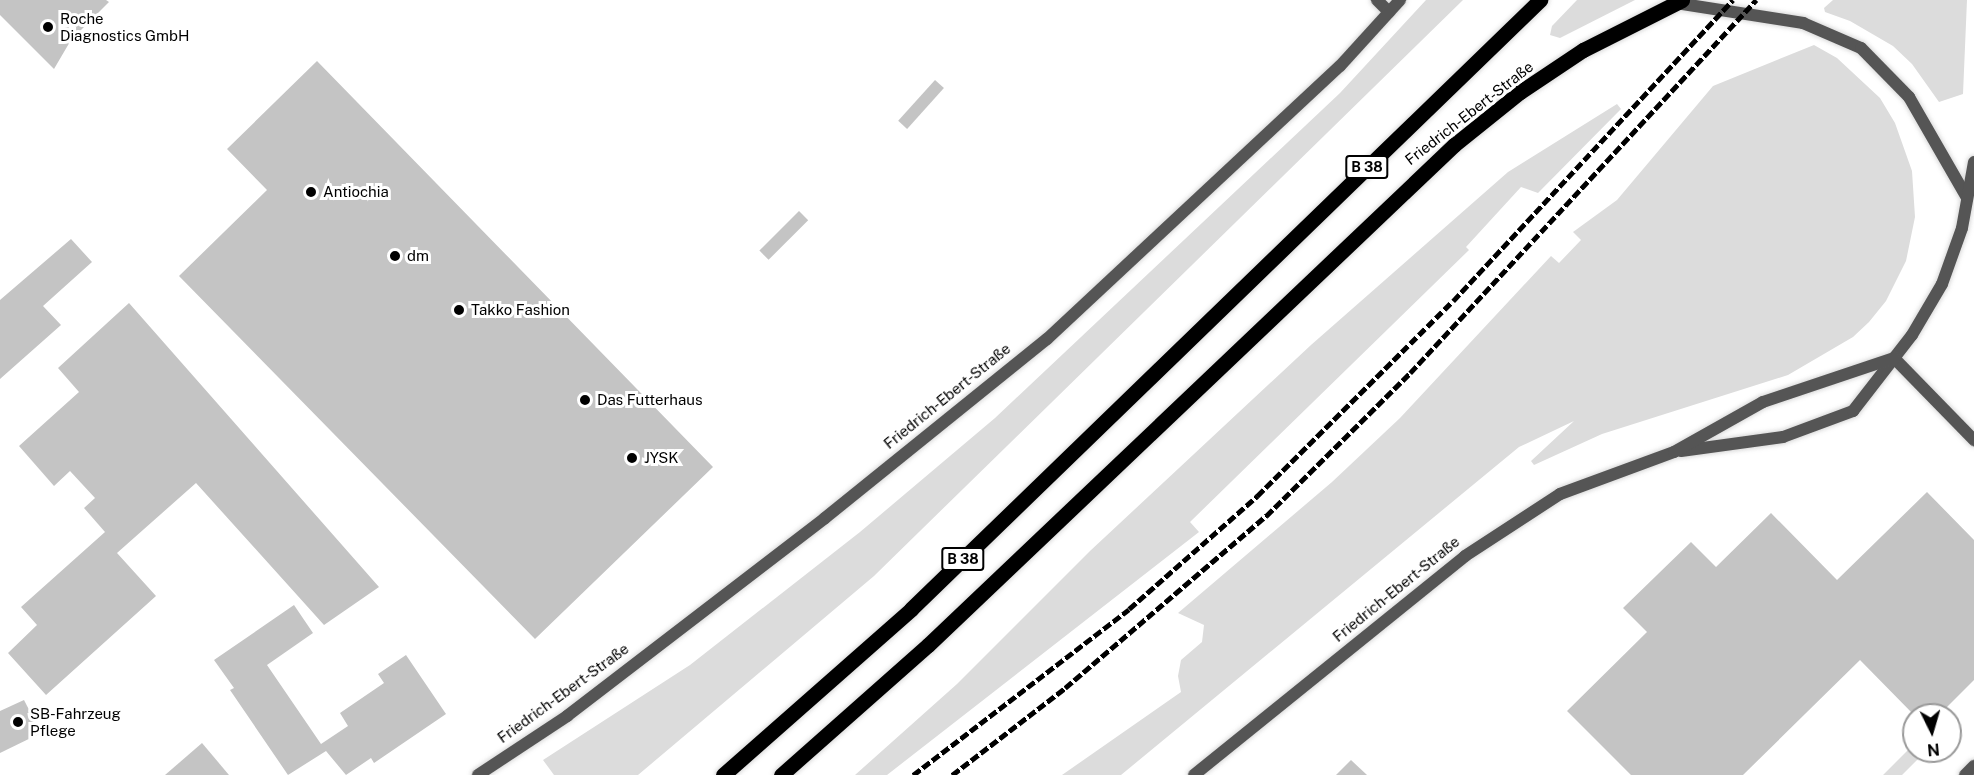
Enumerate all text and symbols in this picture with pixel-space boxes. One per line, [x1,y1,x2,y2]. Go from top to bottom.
place label: Roche Diagnostics GmbH [60,9,189,44]
marker: Roche Diagnostics GmbH [41,20,55,34]
street label: Friedrich-Ebert-Straße [1401,57,1537,169]
road number: B 38 [1344,156,1390,178]
place label: Antiochia [323,183,389,201]
marker: Antiochia [304,185,318,199]
place label: dm [407,247,429,265]
marker: dm [388,249,402,263]
place label: Takko Fashion [471,301,570,319]
marker: Takko Fashion [452,303,466,317]
street label: Friedrich-Ebert-Straße [880,339,1014,453]
place label: Das Futterhaus [597,391,703,409]
marker: Das Futterhaus [578,393,592,407]
place label: JYSK [644,449,679,467]
marker: JYSK [625,451,639,465]
street label: Friedrich-Ebert-Straße [1329,532,1463,646]
road number: B 38 [940,548,986,570]
street label: Friedrich-Ebert-Straße [494,639,632,747]
north arrow [1902,703,1962,763]
place label: SB-Fahrzeug Pflege [30,704,121,739]
marker: SB-Fahrzeug Pflege [11,715,25,729]
text: N [1926,739,1941,759]

